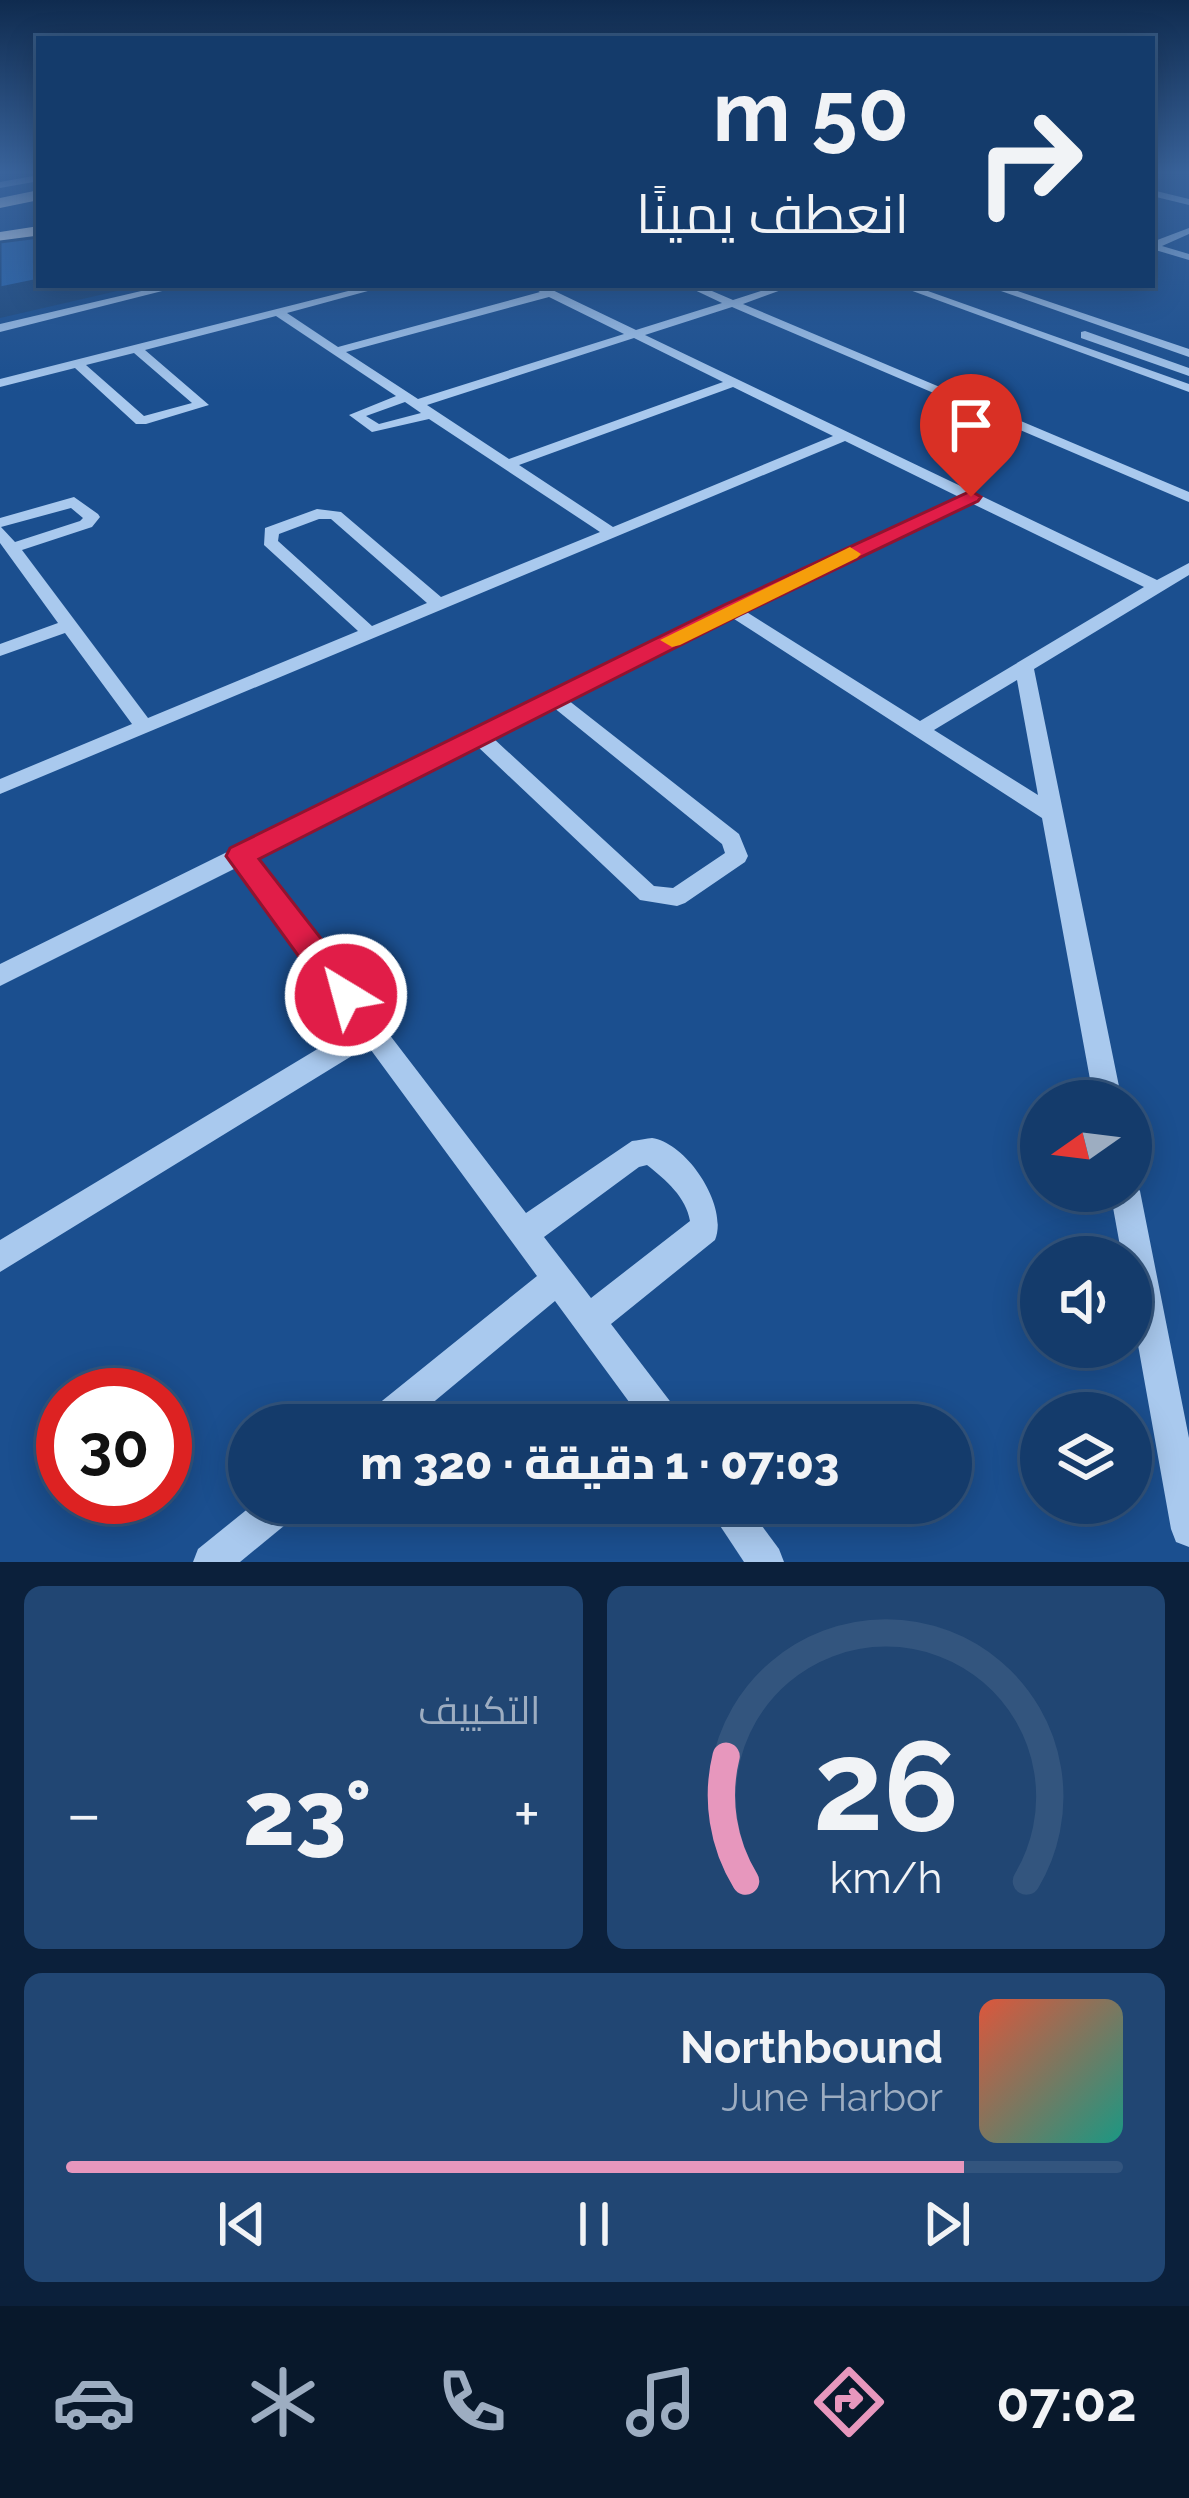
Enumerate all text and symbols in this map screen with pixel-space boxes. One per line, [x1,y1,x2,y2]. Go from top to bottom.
text: 50 m [712,62,909,161]
icon: right [951,84,1107,240]
text: انعطف يمينًا [636,182,909,246]
pin [920,374,1022,497]
icon: arrive [938,392,1004,458]
position arrow [283,932,409,1058]
north arrow [1020,1080,1152,1212]
map controls [1020,1080,1152,1524]
button: sound [1020,1236,1152,1368]
speed limit sign: 30 [36,1368,192,1524]
button: layers [1020,1392,1152,1524]
text: 07:03 · 1 دقيقة · 320 m [361,1437,839,1490]
text: التكييف [418,1687,541,1733]
text: 26 [813,1713,959,1859]
text: 23° [243,1760,372,1866]
text: − [66,1775,102,1852]
text: + [513,1775,541,1852]
text: km/h [829,1852,942,1902]
text: Northbound [680,2021,943,2074]
text: June Harbor [721,2074,943,2120]
icon: previous [209,2191,275,2257]
icon: pause [561,2191,627,2257]
icon: next [914,2191,980,2257]
icon: car [52,2360,136,2444]
icon: climate [241,2360,325,2444]
icon: phone [430,2360,514,2444]
icon: music [619,2360,703,2444]
icon: directions [807,2360,891,2444]
text: 07:02 [996,2370,1137,2434]

